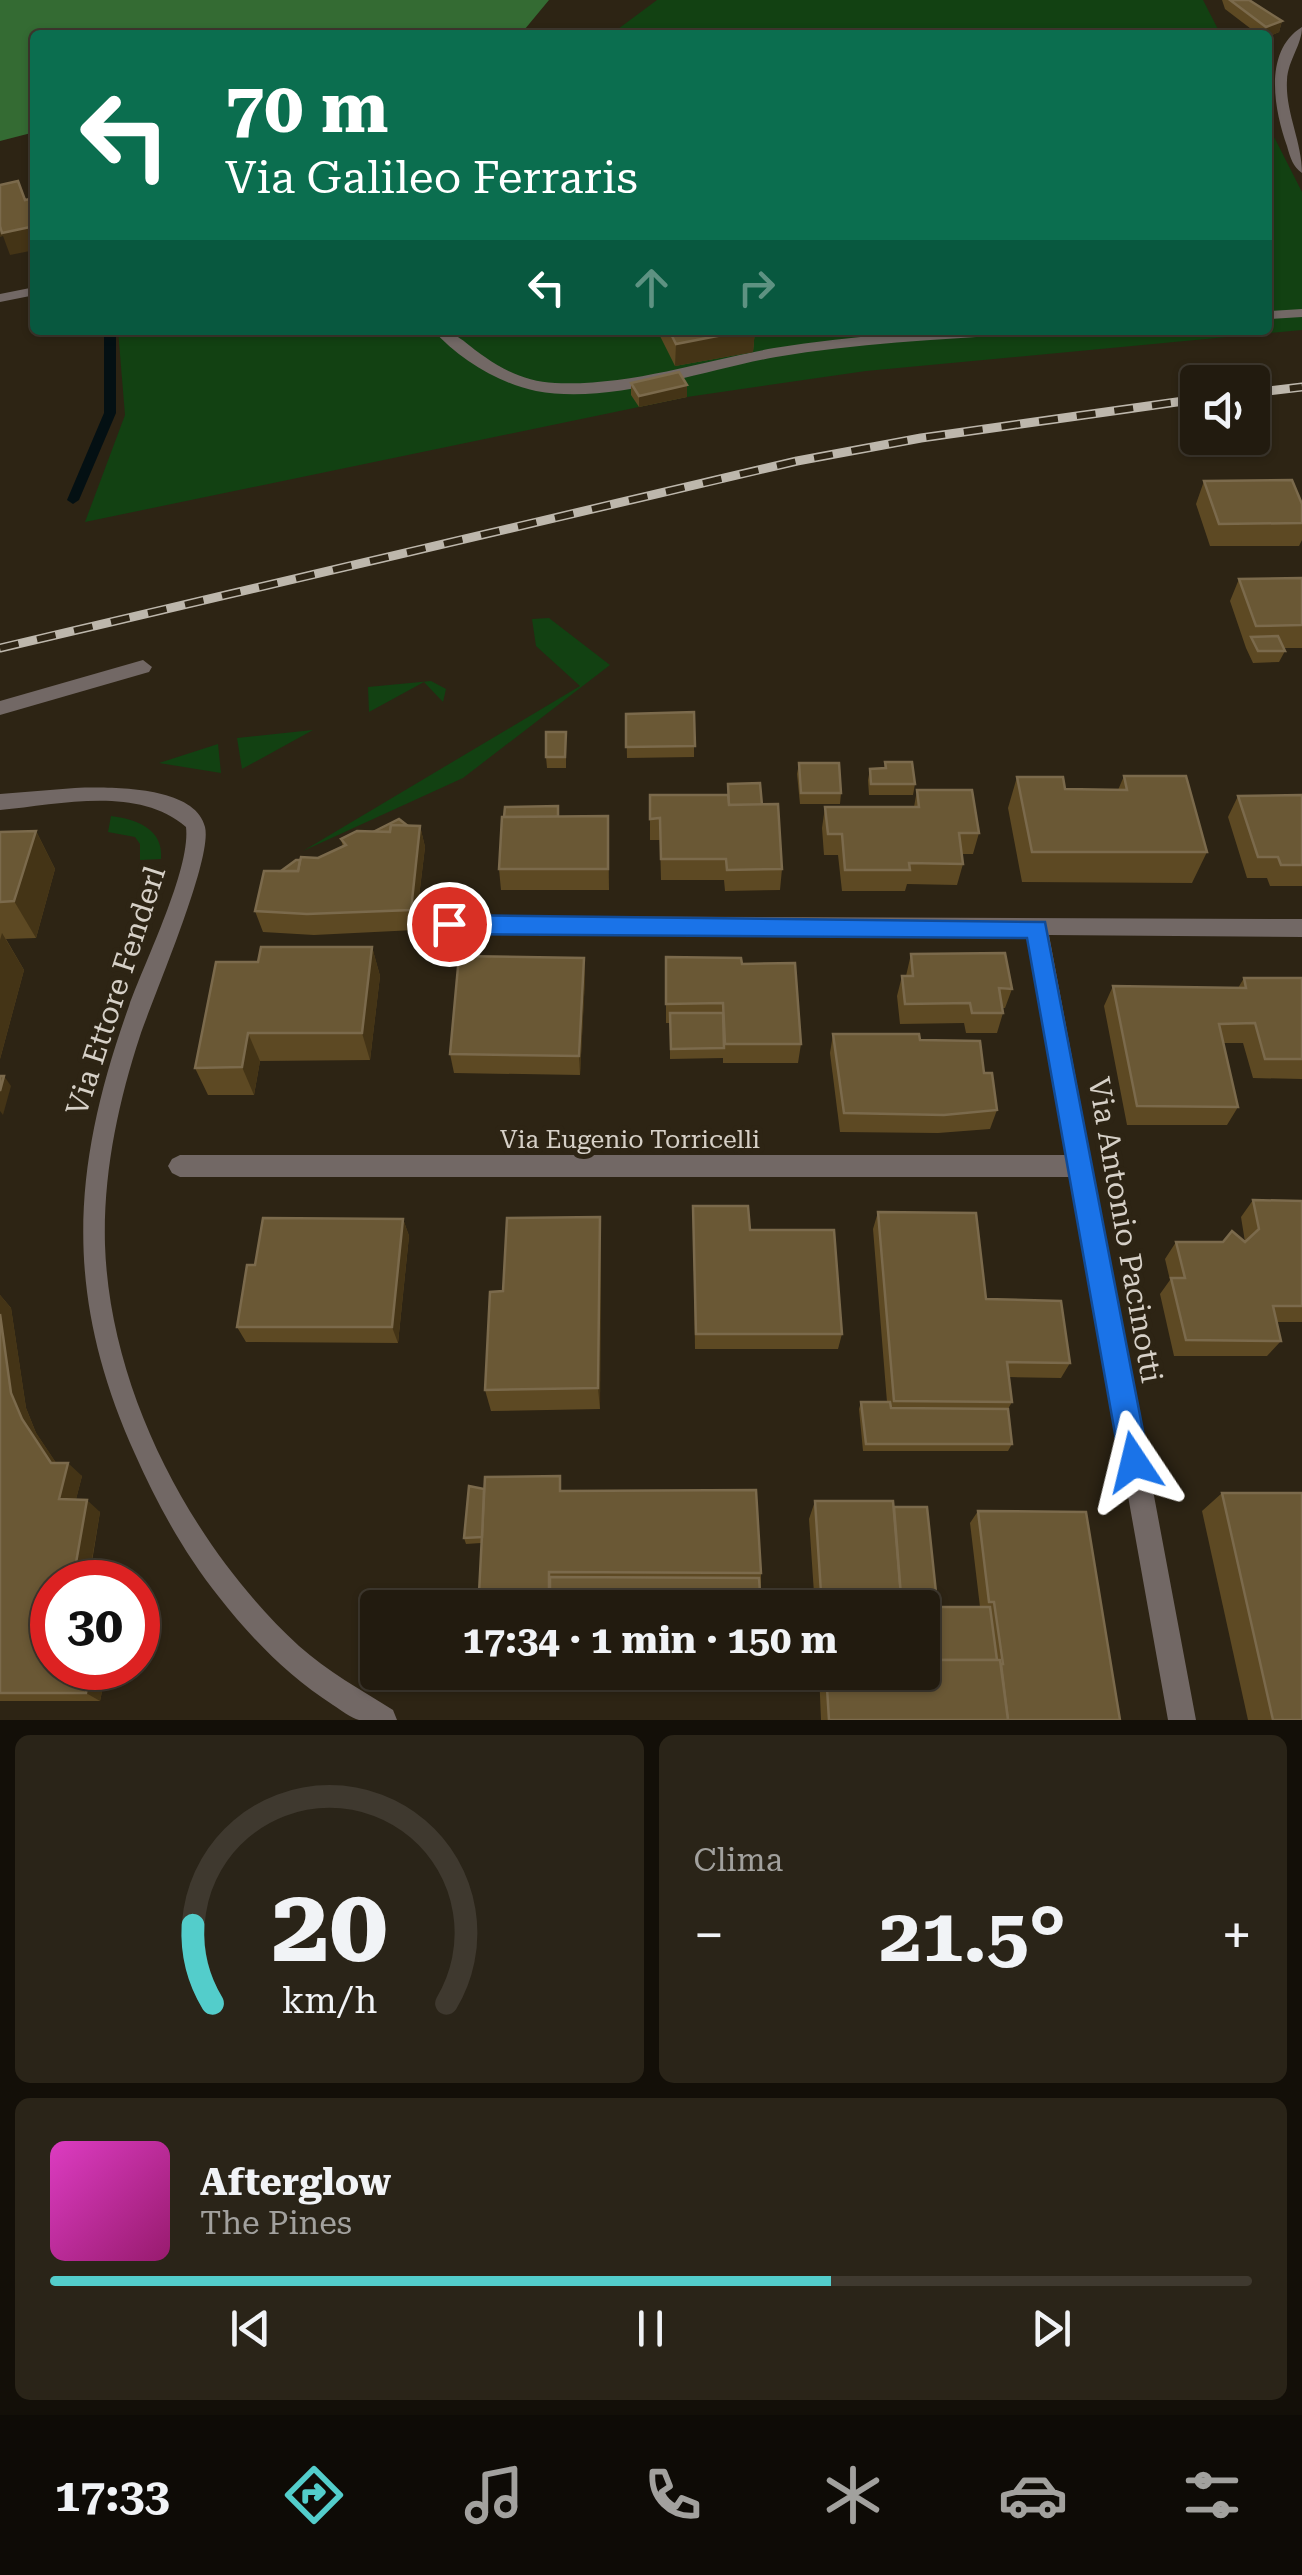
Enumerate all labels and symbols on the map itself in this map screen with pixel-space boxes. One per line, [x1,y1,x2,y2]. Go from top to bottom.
street label: Via Ettore Fenderl [59,862,172,1120]
pin [407,882,492,967]
street label: Via Antonio Pacinotti [1081,1074,1170,1385]
street label: Via Eugenio Torricelli [500,1125,760,1154]
position arrow [1082,1410,1186,1514]
speed limit sign: 30 [30,1560,160,1690]

